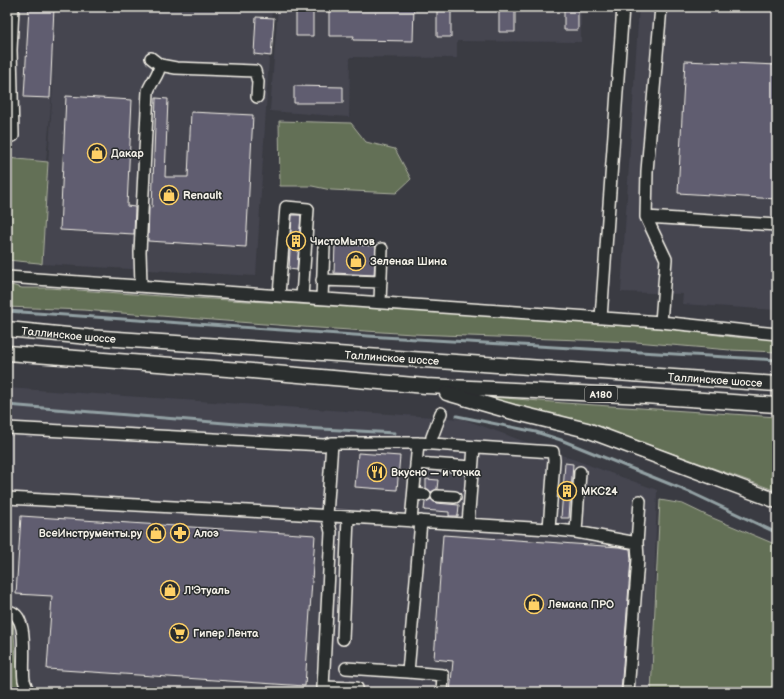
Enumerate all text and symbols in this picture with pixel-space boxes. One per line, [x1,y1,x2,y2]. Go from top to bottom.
shop icon: Дакар [86,142,108,164]
place label: Дакар [111,147,144,160]
shop icon: Renault [158,184,180,206]
place label: Renault [183,189,222,202]
building icon: ЧистоМытов [285,230,307,252]
place label: ЧистоМытов [310,235,375,248]
shop icon: Зеленая Шина [345,250,367,272]
place label: Зеленая Шина [370,255,447,268]
street label: Таллинское шоссе [21,324,116,346]
street label: Таллинское шоссе [344,349,440,368]
street label: Таллинское шоссе [667,371,763,390]
road number: A180 [585,386,617,402]
restaurant icon: Вкусно — и точка [366,461,388,483]
place label: Вкусно — и точка [391,466,481,479]
building icon: МКС24 [556,480,578,502]
place label: МКС24 [581,485,618,498]
shop icon: ВсеИнструменты.ру [145,522,167,544]
pharmacy icon: Алоэ [169,522,191,544]
place label: ВсеИнструменты.ру [39,527,143,540]
place label: Алоэ [193,527,219,540]
shop icon: Л'Этуаль [159,579,181,601]
place label: Л'Этуаль [183,584,230,597]
shop icon: Лемана ПРО [523,593,545,615]
place label: Лемана ПРО [547,598,614,611]
supermarket icon: Гипер Лента [168,622,190,644]
place label: Гипер Лента [193,627,259,640]

